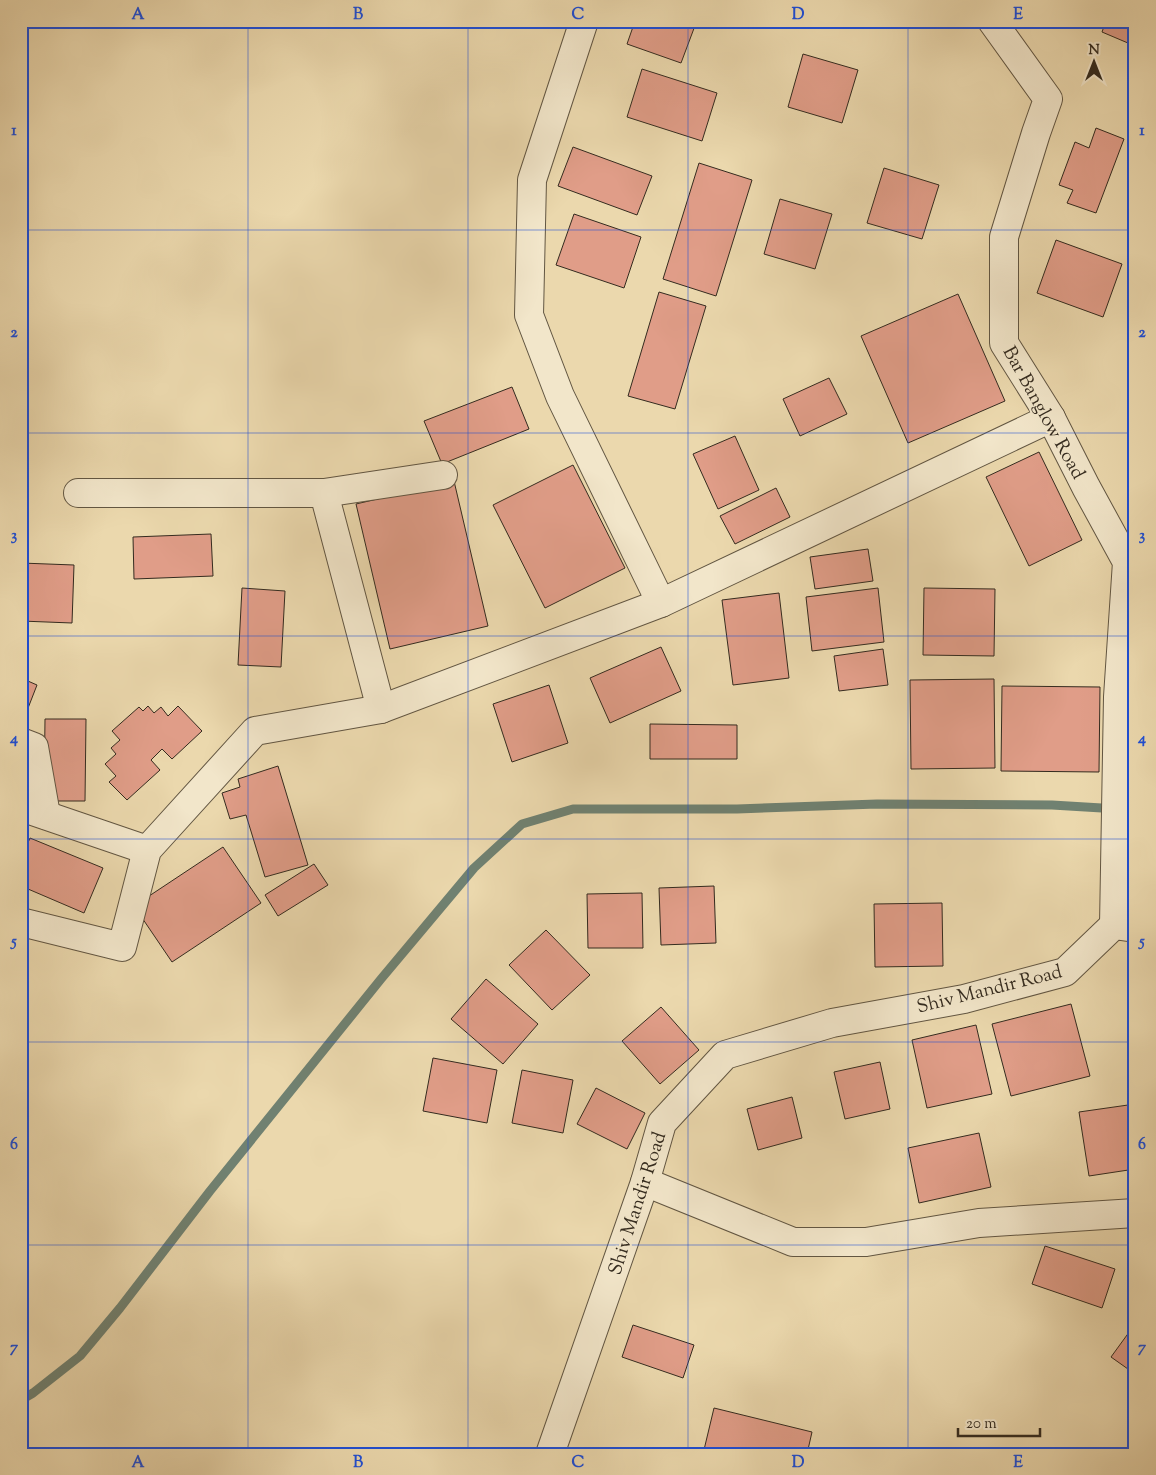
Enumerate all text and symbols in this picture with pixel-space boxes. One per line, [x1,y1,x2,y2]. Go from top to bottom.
text: A [132,4,145,27]
text: B [353,4,363,27]
text: C [572,4,585,27]
text: D [792,4,805,27]
text: E [1013,4,1023,27]
north arrow [1068,38,1118,88]
text: N [1088,41,1100,61]
text: 1 [11,120,17,143]
text: 1 [1139,120,1145,143]
text: 2 [10,322,18,345]
text: 2 [1138,322,1146,345]
street label: Bar Banglow Road [995,342,1091,485]
text: 3 [11,525,18,548]
text: 3 [1139,525,1146,548]
text: 4 [9,728,18,751]
text: 4 [1137,728,1146,751]
text: 5 [9,931,17,954]
text: 5 [1137,931,1145,954]
street label: Shiv Mandir Road [914,959,1065,1022]
street label: Shiv Mandir Road [603,1129,674,1279]
text: 6 [10,1134,18,1157]
text: 6 [1138,1134,1146,1157]
text: 7 [10,1337,19,1360]
text: 7 [1138,1337,1147,1360]
scale bar [958,1405,1041,1437]
text: 20 m [966,1414,997,1435]
text: A [132,1452,145,1475]
text: B [353,1452,363,1475]
text: C [572,1452,585,1475]
text: D [792,1452,805,1475]
text: E [1013,1452,1023,1475]

